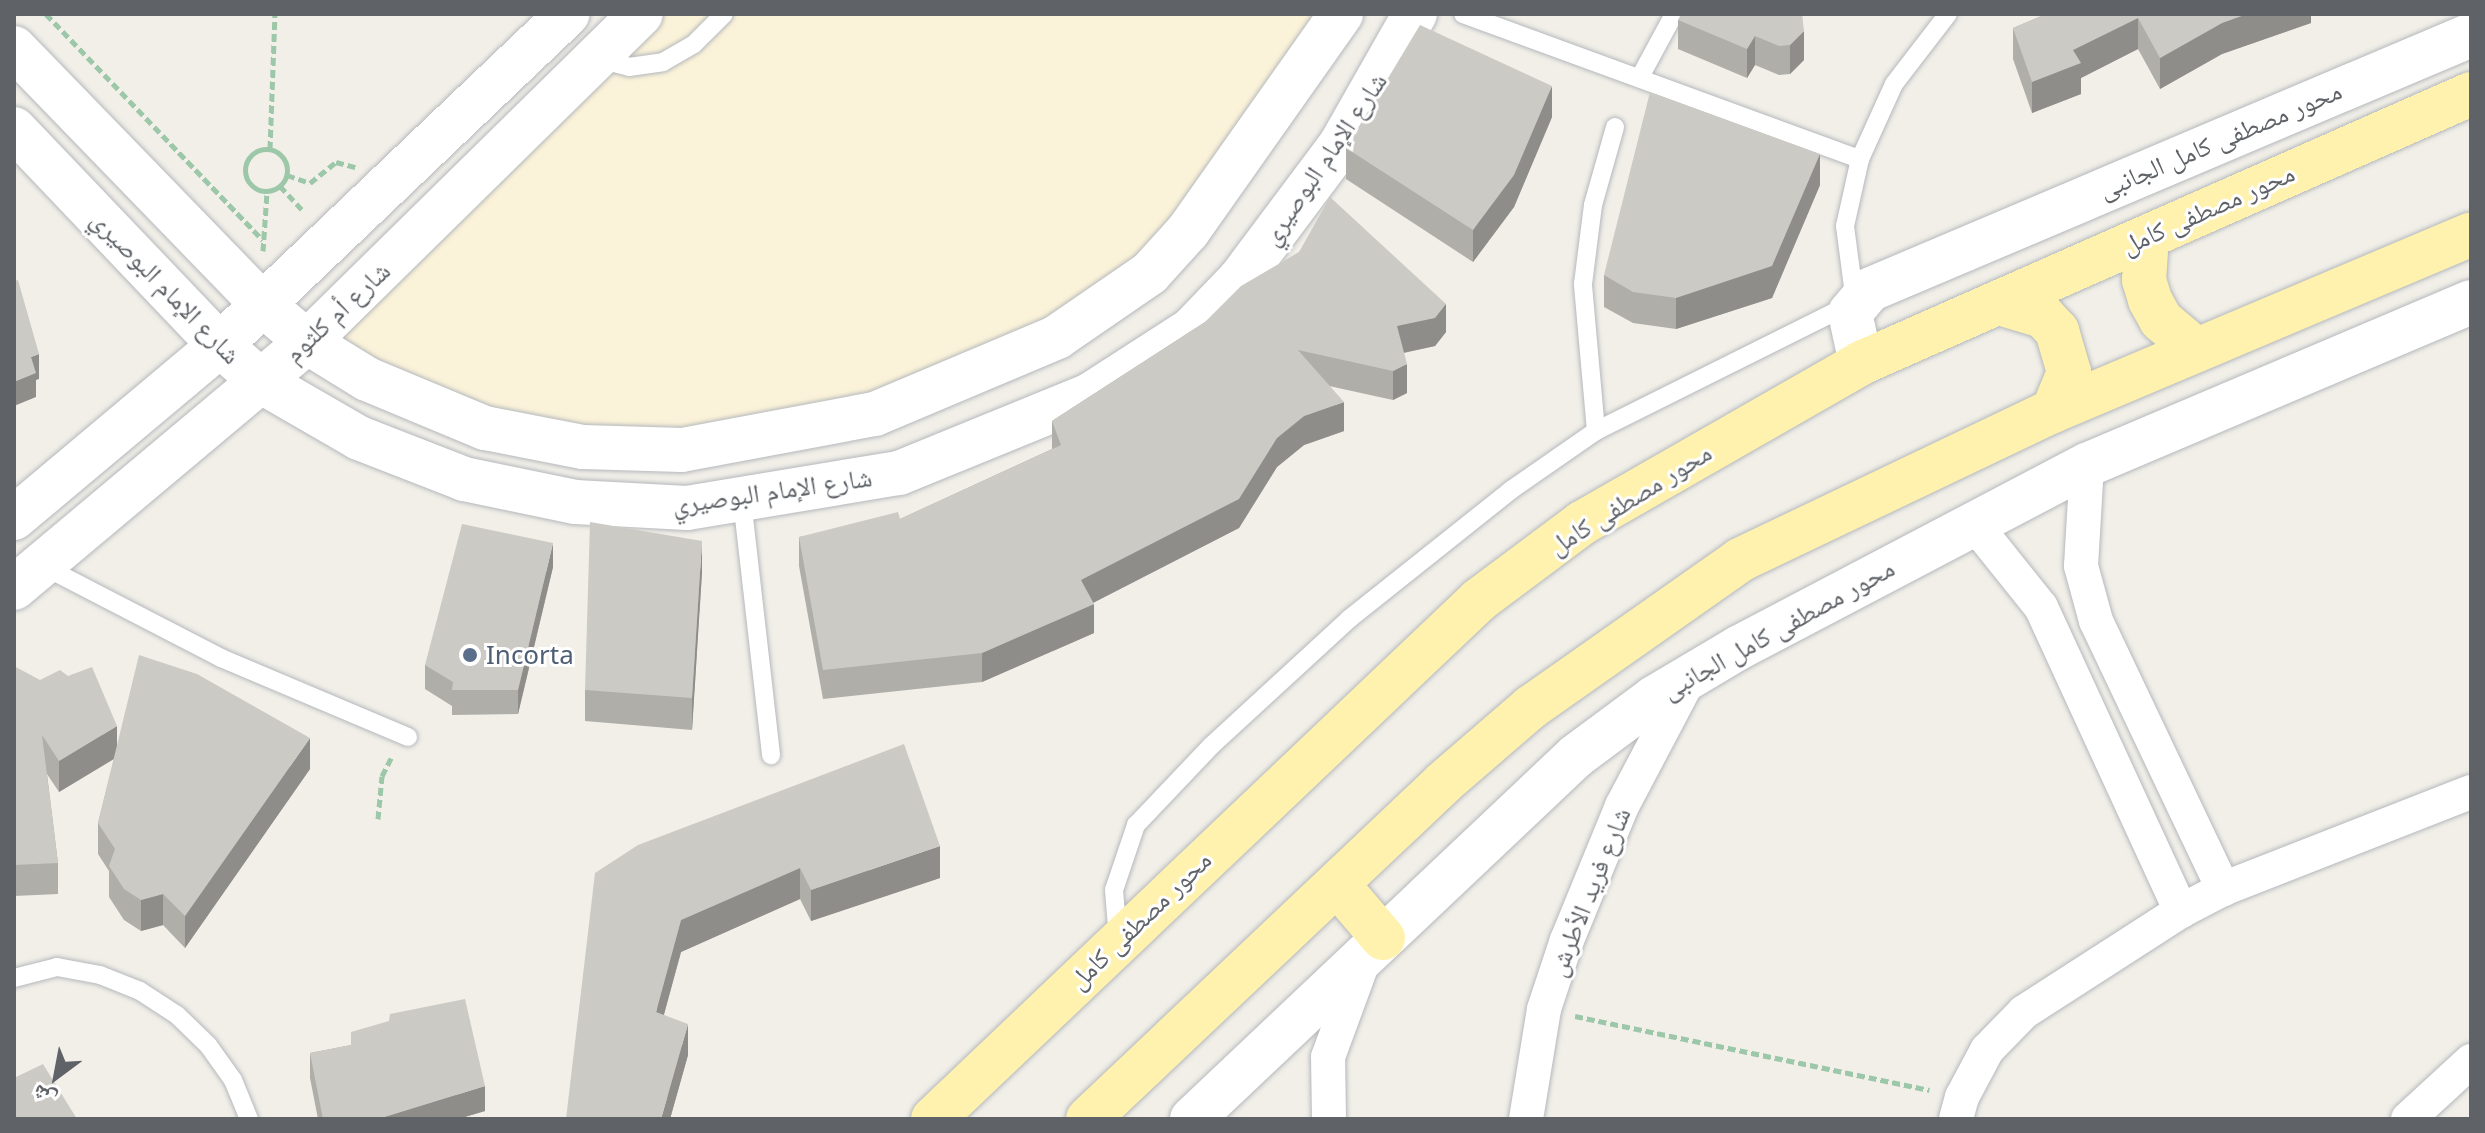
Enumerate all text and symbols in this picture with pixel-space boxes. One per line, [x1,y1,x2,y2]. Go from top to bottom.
street label: شارع الإمام البوصيري [1255,67,1393,251]
street label: محور مصطفى كامل الجانبى [2094,75,2346,205]
street label: محور مصطفى كامل [2117,157,2299,261]
street label: شارع الإمام البوصيري [85,204,247,370]
street label: شارع أم كلثوم [278,255,396,369]
street label: محور مصطفى كامل [1543,437,1717,561]
street label: شارع الإمام البوصيري [670,462,874,520]
street label: محور مصطفى كامل الجانبى [1656,552,1900,706]
place label: Incorta [486,639,574,671]
marker: Incorta [461,646,479,664]
street label: شارع فريد الأطرش [1541,803,1637,981]
street label: محور مصطفى كامل [1062,844,1218,996]
north arrow [16,1037,96,1117]
text: ش [25,1078,61,1116]

